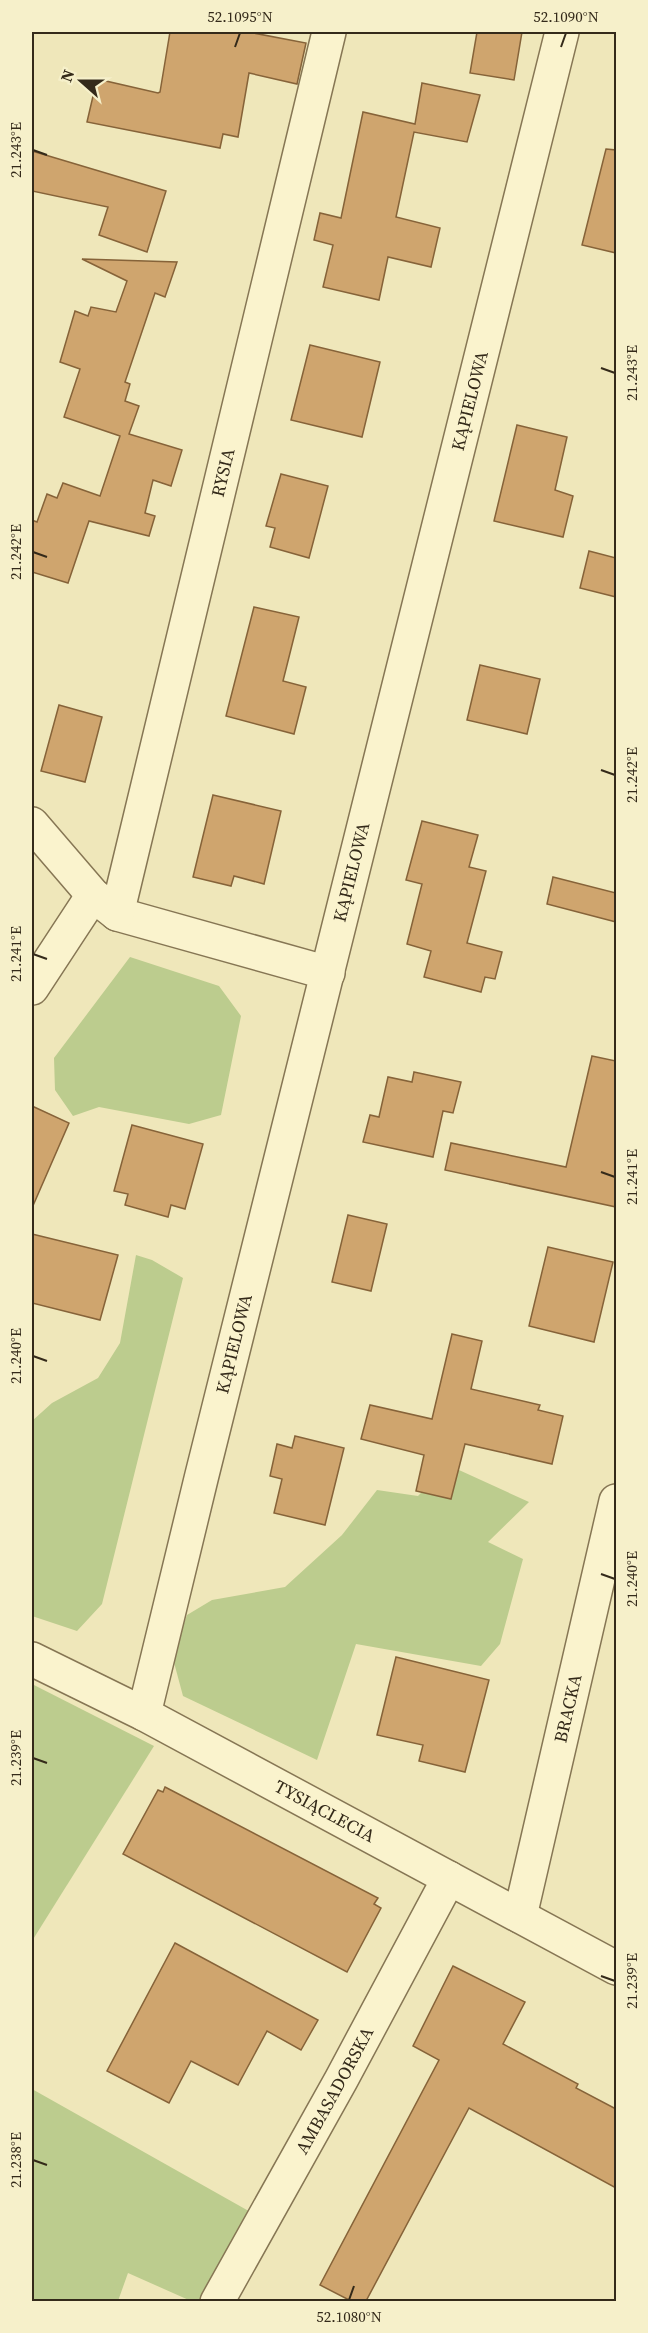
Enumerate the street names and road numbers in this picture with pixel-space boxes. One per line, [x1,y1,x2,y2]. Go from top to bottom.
street label: KĄPIELOWA [445,348,494,453]
street label: RYSIA [205,446,241,499]
street label: KĄPIELOWA [327,820,376,924]
street label: KĄPIELOWA [209,1291,258,1396]
street label: BRACKA [548,1672,588,1745]
street label: TYSIĄCLECIA [270,1773,380,1848]
street label: AMBASADORSKA [289,2022,379,2158]

